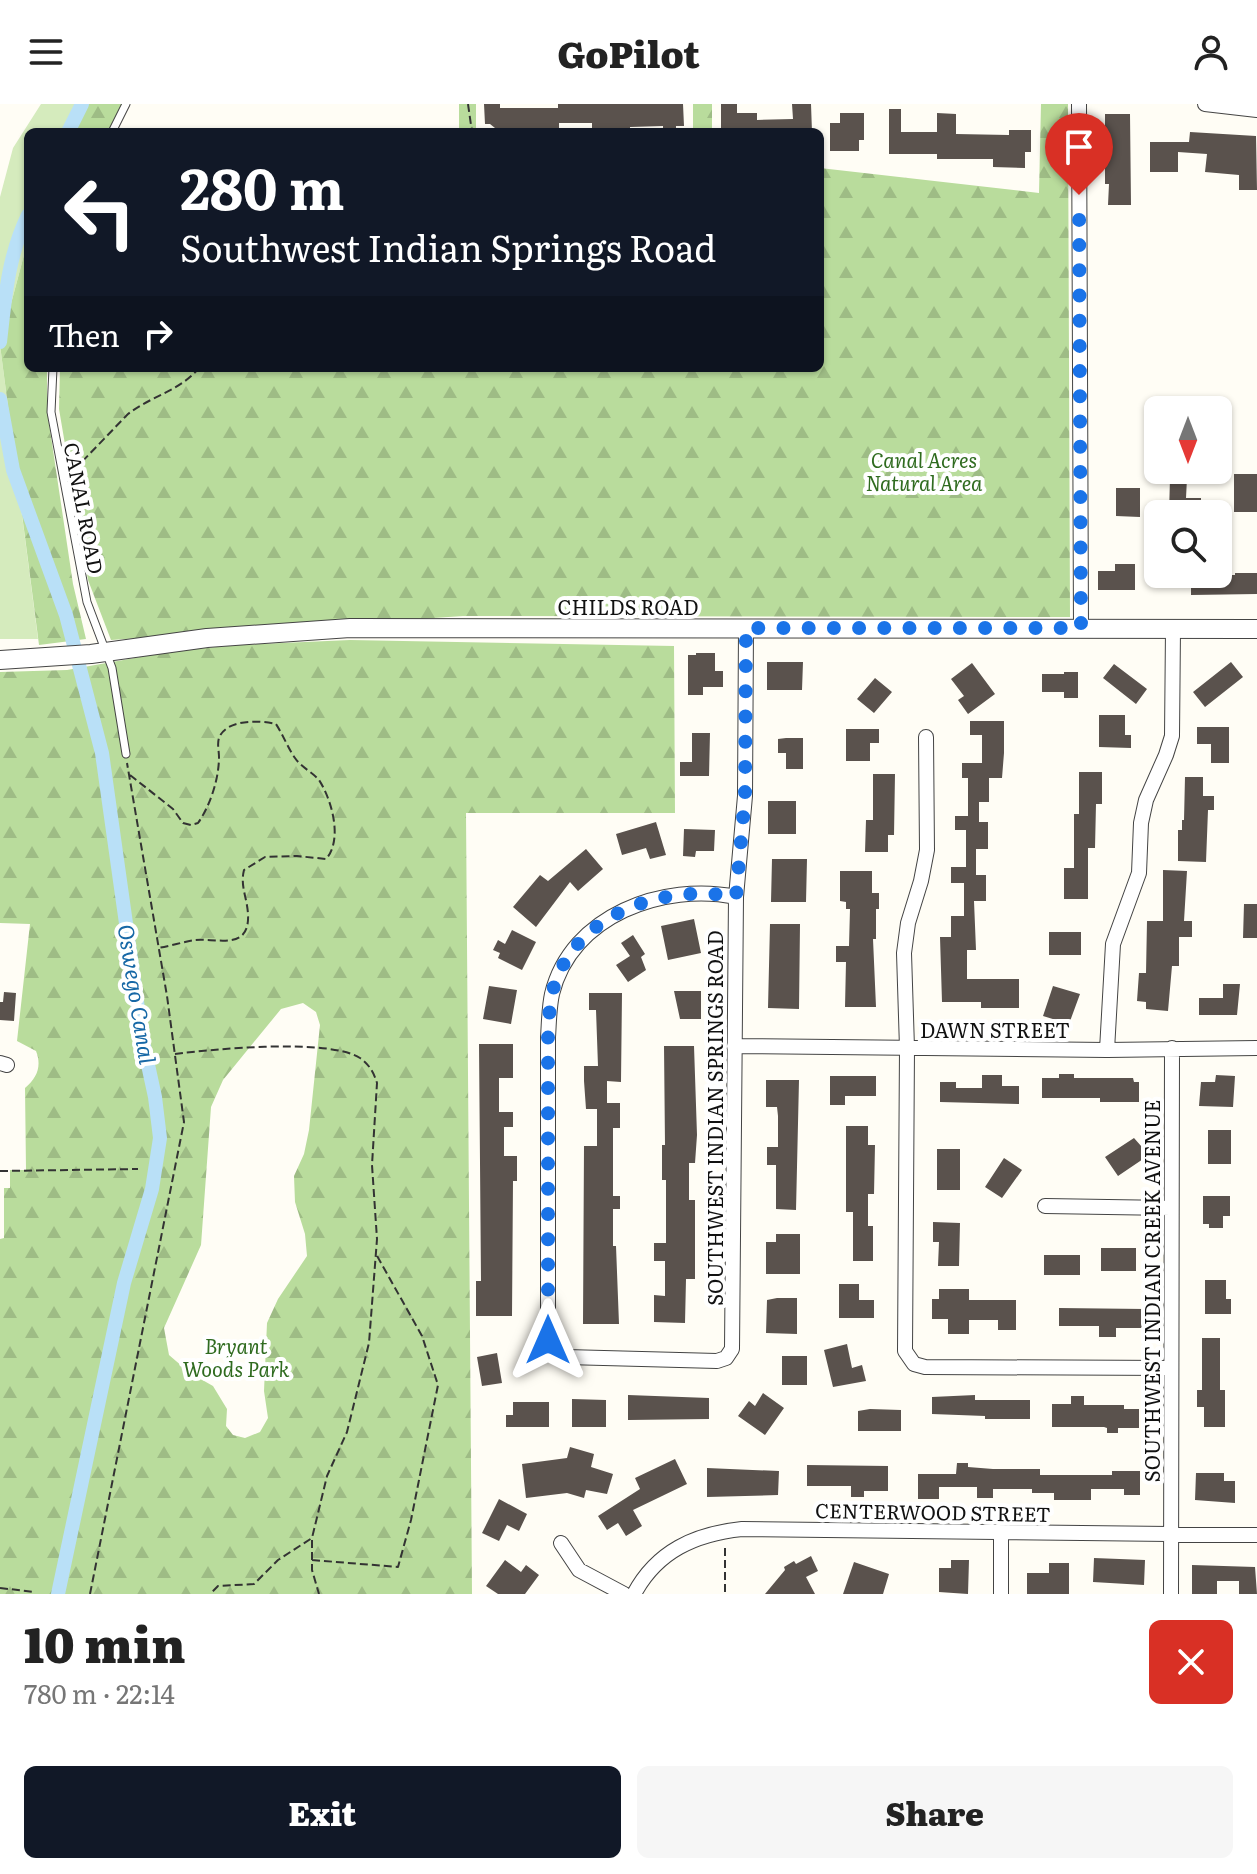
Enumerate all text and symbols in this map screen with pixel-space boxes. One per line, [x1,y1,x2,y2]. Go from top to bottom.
text: GoPilot [557,26,700,79]
icon: menu [24,30,68,74]
icon: person [1189,30,1233,74]
pin [1045,113,1113,195]
icon: arrive [1057,125,1101,169]
text: 280 m [180,144,345,227]
icon: left [48,160,152,264]
text: Southwest Indian Springs Road [180,220,716,273]
text: Then [48,312,120,356]
icon: right [136,312,180,356]
north arrow [1144,396,1232,484]
map controls [1144,396,1232,588]
street label: CANAL ROAD [58,440,112,576]
park label: Canal Acres Natural Area [866,444,983,497]
button: search [1144,500,1232,588]
street label: CHILDS ROAD [558,591,698,621]
water label: Oswego Canal [111,922,165,1067]
street label: SOUTHWEST INDIAN SPRINGS ROAD [699,930,729,1306]
street label: DAWN STREET [920,1014,1070,1044]
street label: SOUTHWEST INDIAN CREEK AVENUE [1136,1100,1166,1482]
position arrow [506,1298,590,1382]
park label: Bryant Woods Park [183,1330,289,1383]
street label: CENTERWOOD STREET [815,1494,1051,1528]
text: 10 min [24,1607,186,1678]
button: close [1149,1620,1233,1704]
text: 780 m · 22:14 [24,1673,175,1712]
button: Exit [24,1766,621,1858]
button: Share [637,1766,1233,1858]

